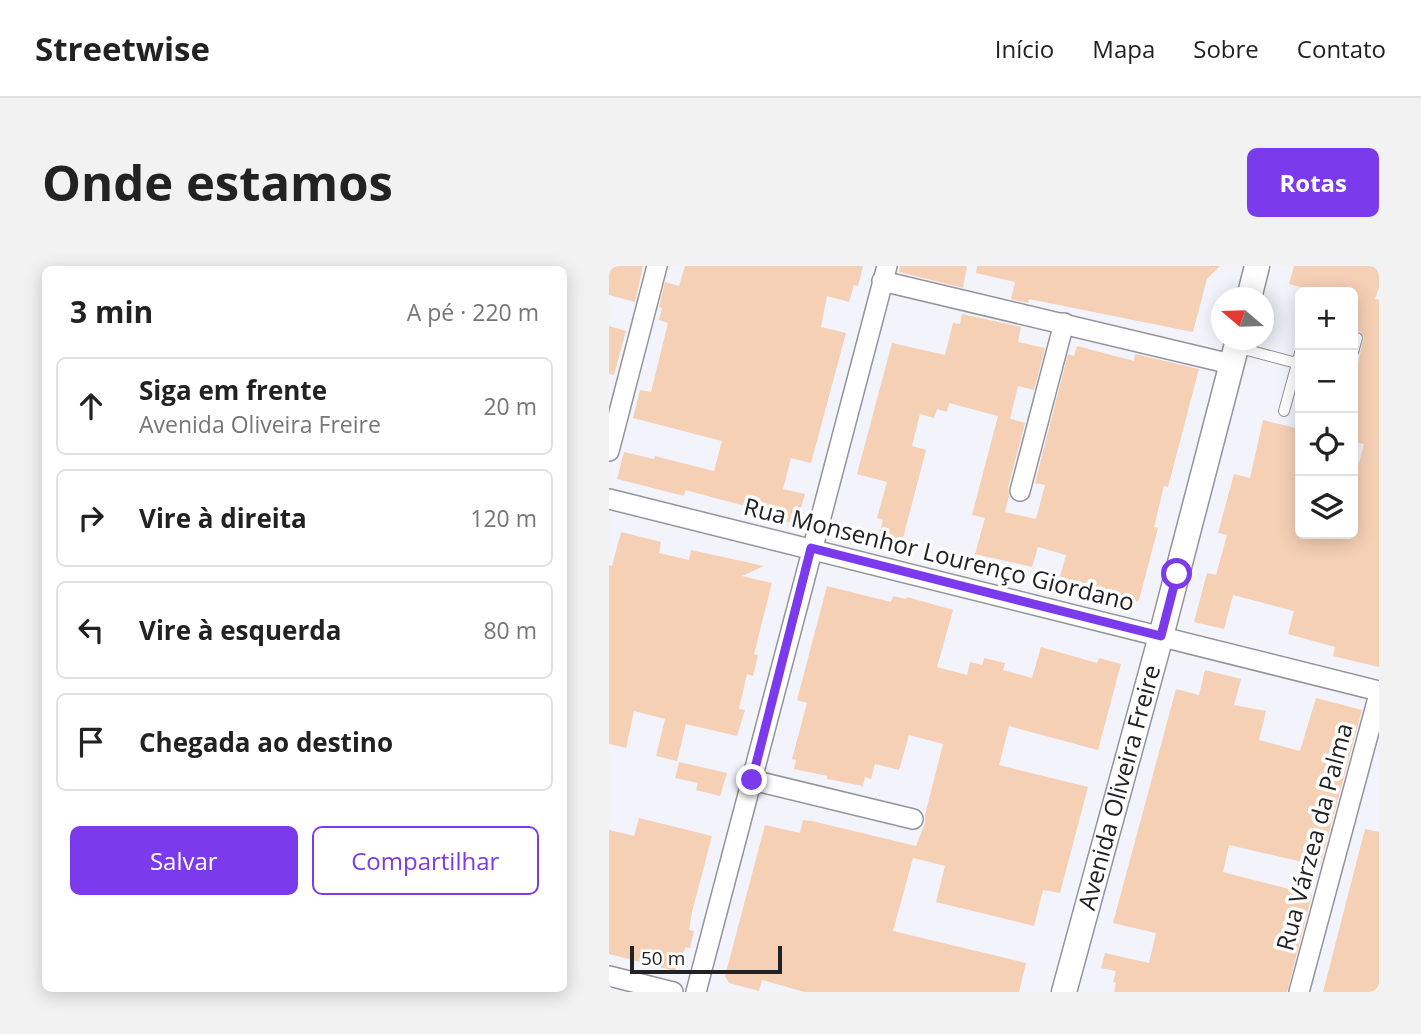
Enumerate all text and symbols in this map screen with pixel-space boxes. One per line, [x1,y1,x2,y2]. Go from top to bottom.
text: Streetwise [35,26,210,71]
text: Início [995,32,1054,65]
text: Mapa [1092,32,1155,65]
text: Sobre [1193,32,1259,65]
text: Contato [1297,32,1386,65]
button: Rotas [1247,148,1379,217]
text: Onde estamos [42,149,393,215]
north arrow [1211,287,1274,350]
map controls [1295,287,1358,539]
button: + [1295,287,1358,350]
text: 3 min [70,291,153,332]
text: A pé · 220 m [407,296,539,328]
button: − [1295,350,1358,413]
text: Siga em frente [139,372,327,408]
icon: ahead [72,387,110,425]
text: 20 m [483,390,537,422]
text: Avenida Oliveira Freire [139,408,381,440]
button: locate [1295,413,1358,476]
button: layers [1295,476,1358,539]
street label: Rua Monsenhor Lourenço Giordano [741,489,1138,618]
icon: right [72,499,110,537]
text: Vire à direita [139,500,307,536]
text: 120 m [470,502,537,534]
route start [1161,558,1192,589]
icon: left [72,611,110,649]
text: Vire à esquerda [139,612,341,648]
text: 80 m [483,614,537,646]
street label: Avenida Oliveira Freire [1069,661,1167,913]
street label: Rua Várzea da Palma [1267,719,1360,954]
icon: arrive [72,723,110,761]
text: Chegada ao destino [139,724,393,760]
route end [736,764,767,795]
button: Salvar [70,826,298,895]
button: Compartilhar [312,826,539,895]
scale bar [630,943,782,975]
text: 50 m [641,945,685,971]

